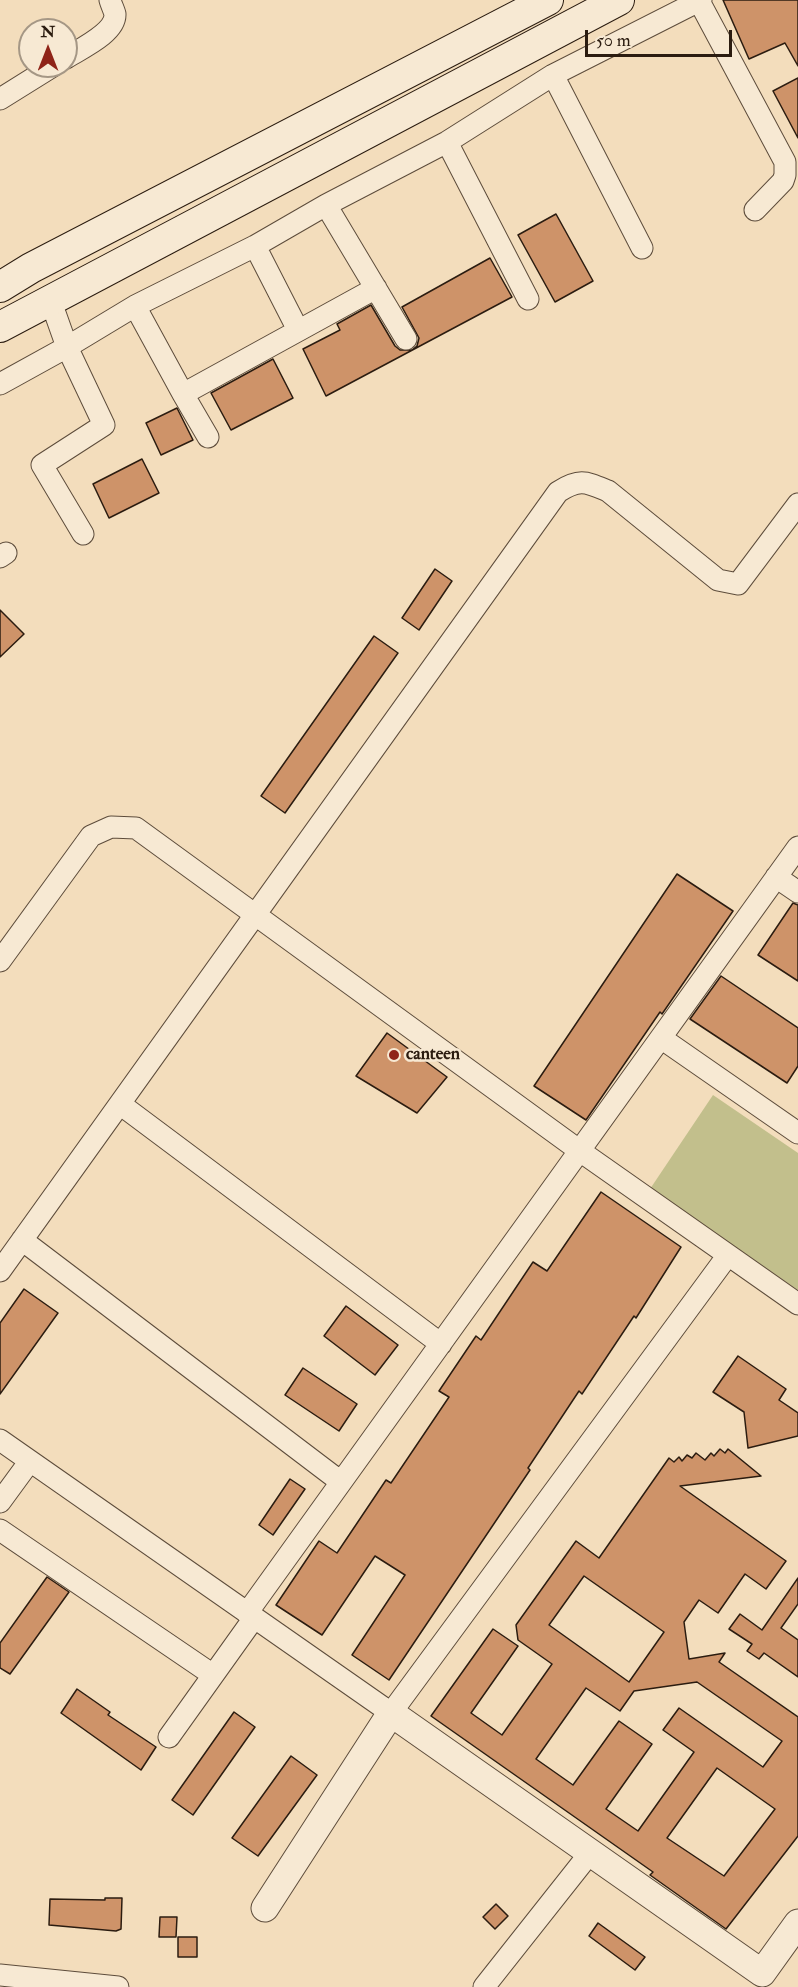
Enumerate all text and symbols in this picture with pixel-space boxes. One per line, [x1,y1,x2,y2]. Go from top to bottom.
north arrow [18,18,78,78]
scale bar [588,18,735,56]
text: N [41,22,55,42]
text: 50 m [596,29,631,52]
place label: canteen [406,1044,460,1066]
marker: canteen [387,1048,401,1062]

